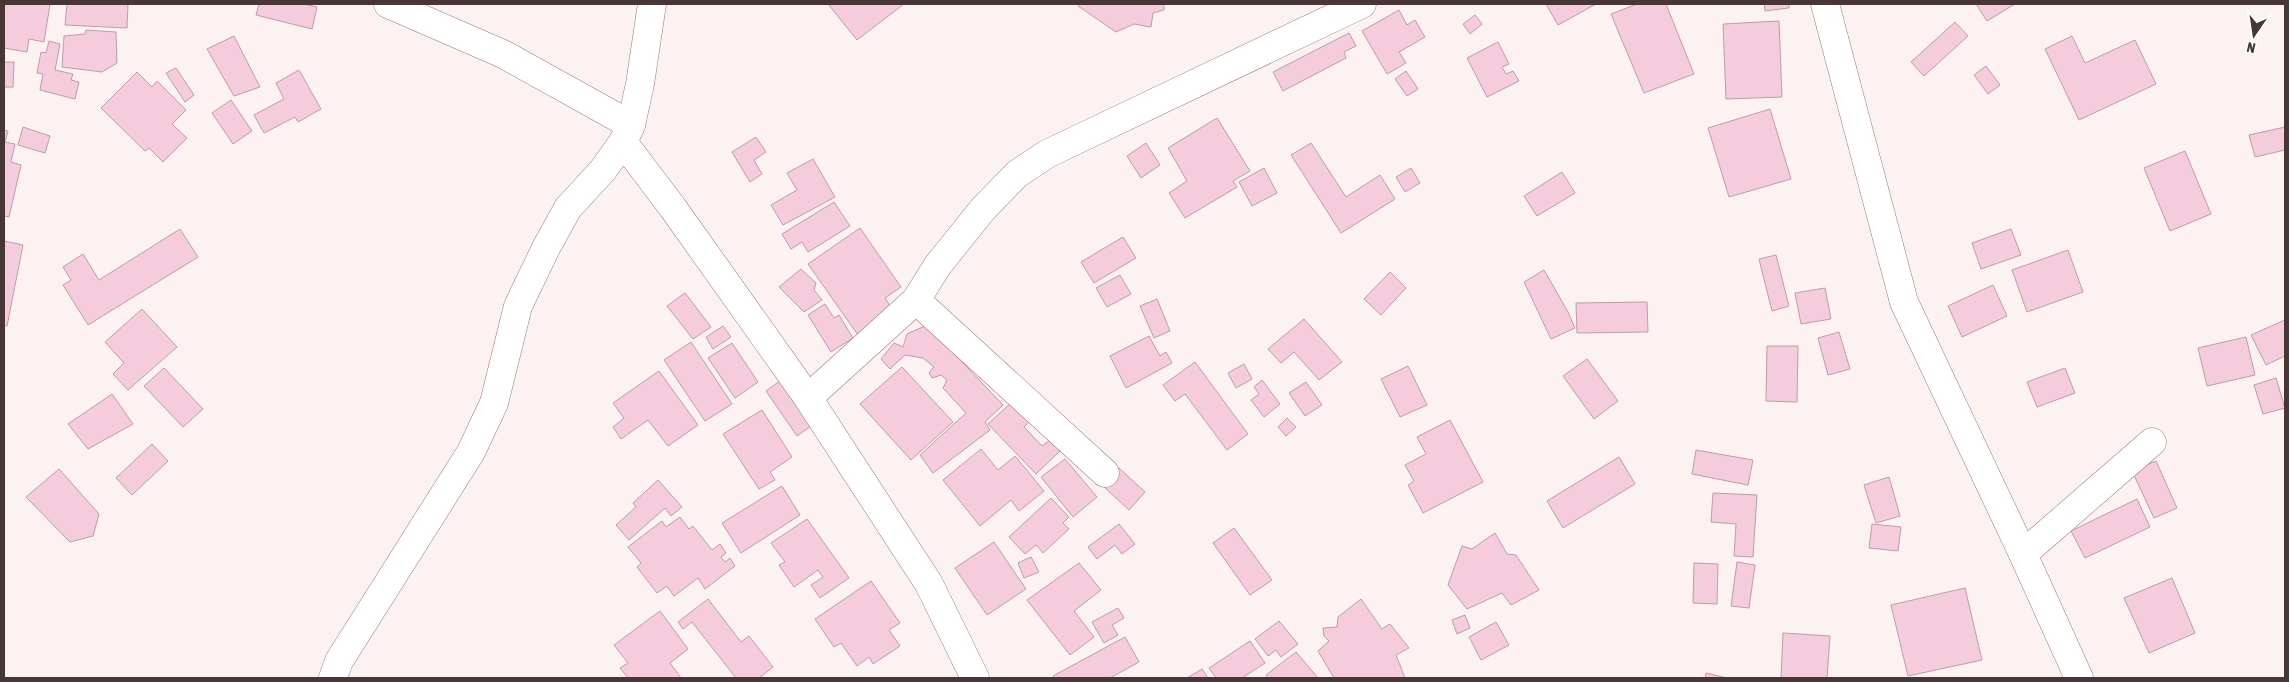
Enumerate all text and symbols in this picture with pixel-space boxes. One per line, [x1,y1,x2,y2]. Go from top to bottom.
north arrow [2229,10,2279,60]
text: N [2245,39,2257,56]

